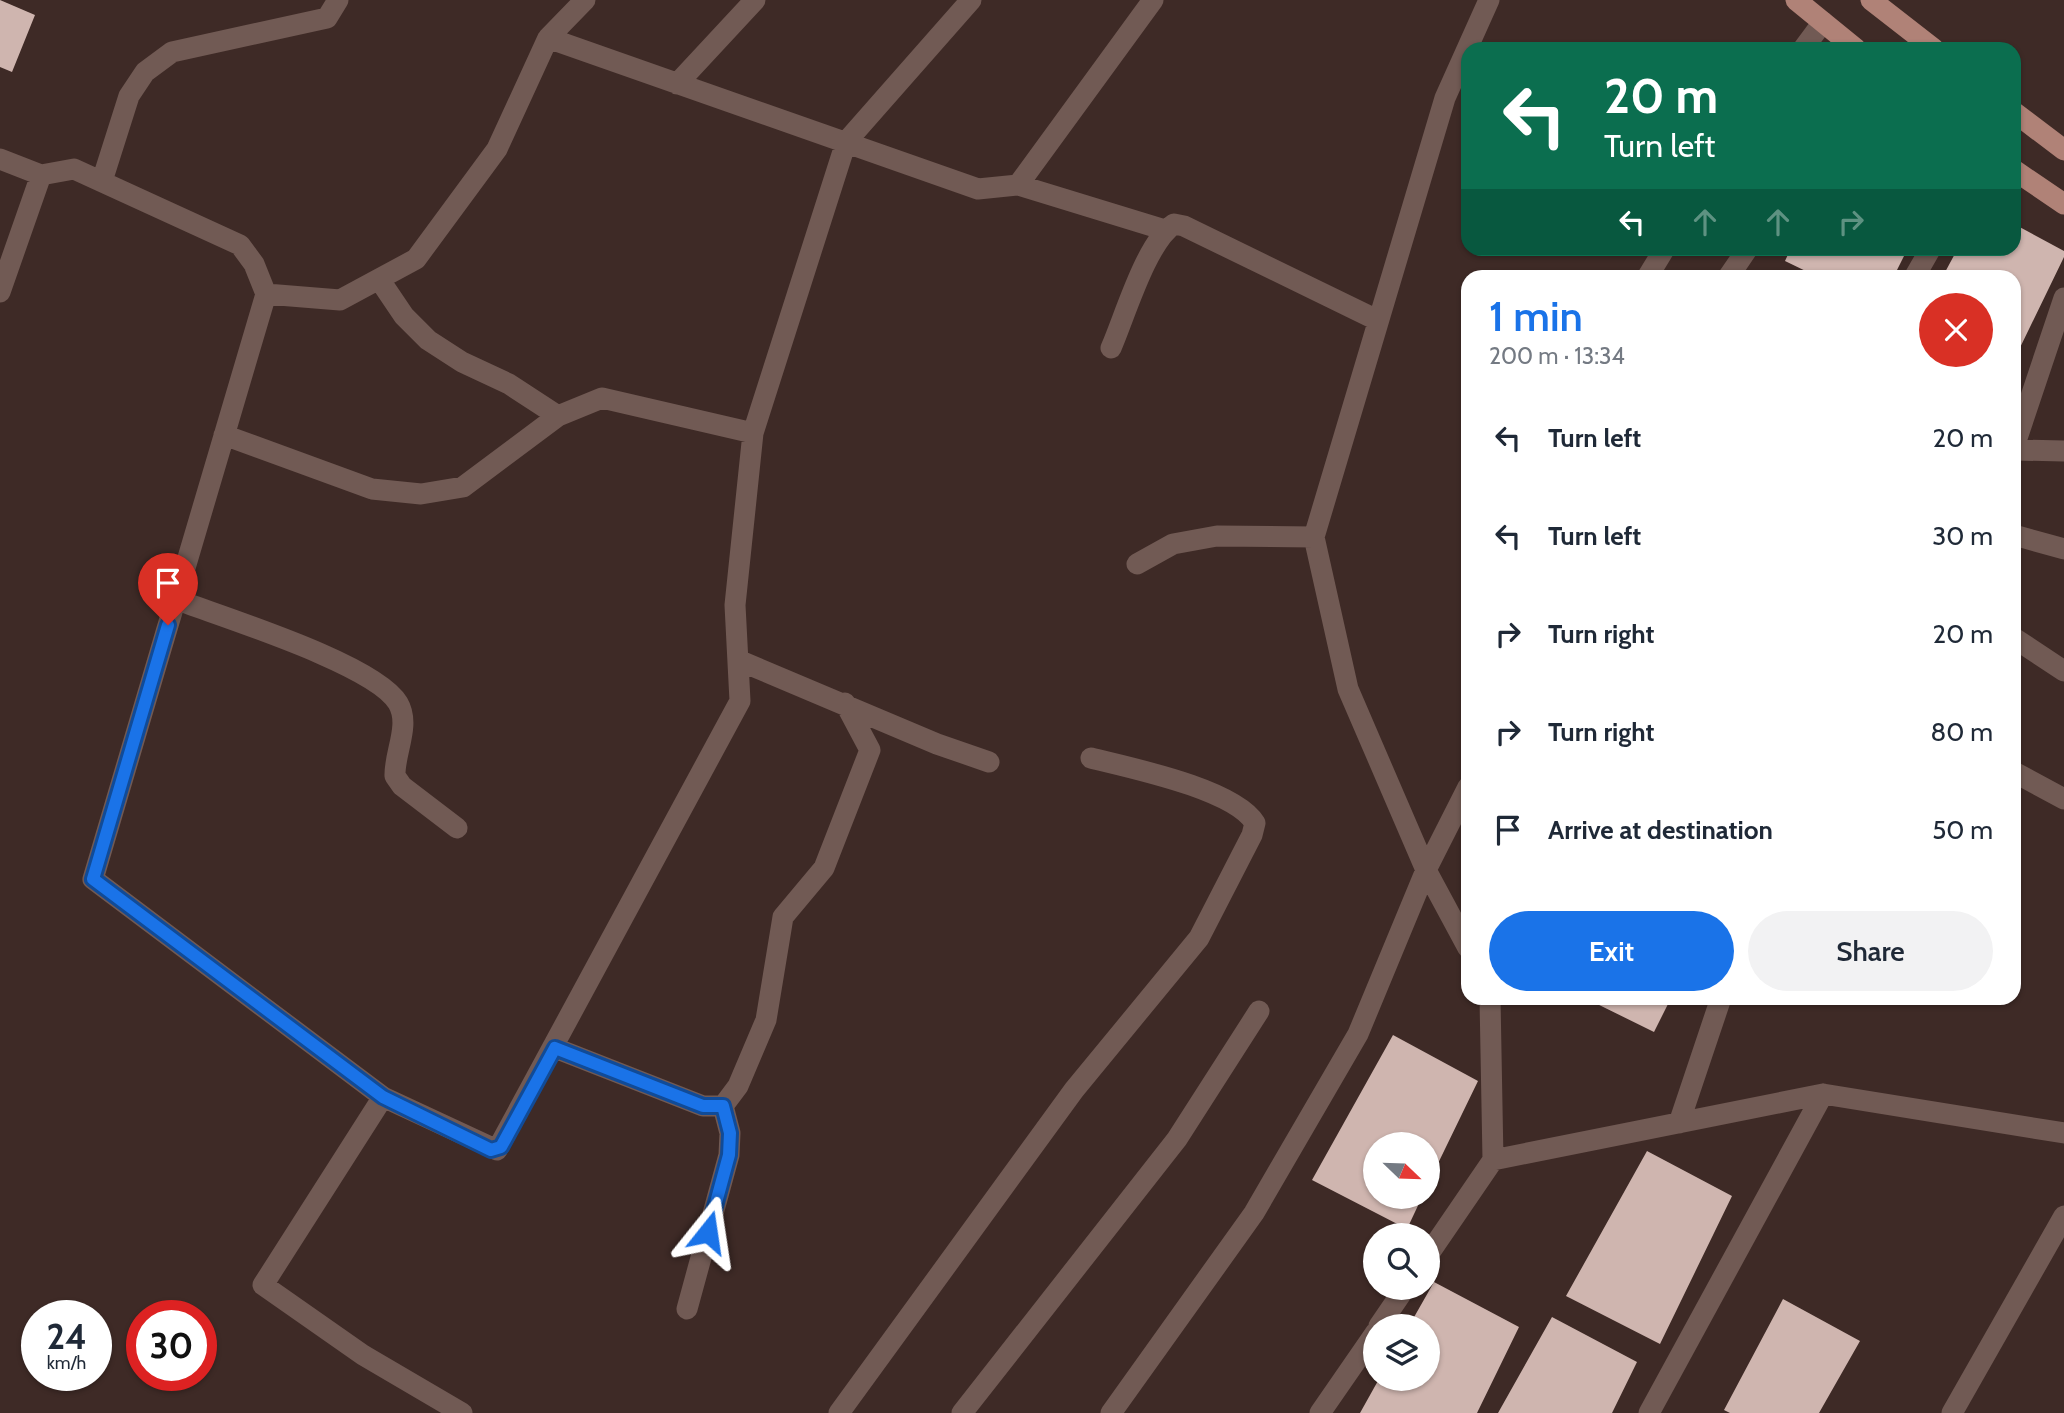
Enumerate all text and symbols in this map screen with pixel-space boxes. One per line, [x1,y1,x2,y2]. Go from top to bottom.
text: 20 m [1604,66,1718,125]
icon: left [1489,70,1580,161]
text: Turn left [1604,126,1715,165]
icon: left [1613,203,1651,241]
icon: ahead [1686,203,1724,241]
icon: ahead [1759,203,1797,241]
icon: right [1832,203,1870,241]
text: 1 min [1489,290,1583,342]
button: close [1919,293,1993,367]
text: 200 m · 13:34 [1489,342,1625,370]
icon: left [1489,419,1527,457]
text: Turn left [1548,422,1641,454]
text: 20 m [1933,422,1993,454]
icon: left [1489,517,1527,555]
text: Turn left [1548,520,1641,552]
text: 30 m [1932,520,1993,552]
pin [138,553,198,625]
icon: arrive [149,564,187,602]
icon: right [1489,615,1527,653]
text: Turn right [1548,618,1654,650]
text: 20 m [1933,618,1993,650]
icon: right [1489,713,1527,751]
text: Turn right [1548,716,1654,748]
text: 80 m [1930,716,1993,748]
icon: arrive [1489,811,1527,849]
text: Arrive at destination [1548,814,1773,846]
text: 50 m [1932,814,1993,846]
button: Exit [1489,911,1734,991]
button: Share [1748,911,1993,991]
north arrow [1363,1132,1440,1209]
map controls [1363,1132,1440,1391]
position arrow [671,1195,745,1269]
button: search [1363,1223,1440,1300]
speed limit sign: 30 [126,1300,217,1391]
button: layers [1363,1314,1440,1391]
text: 24 [46,1315,87,1358]
text: km/h [47,1352,86,1374]

